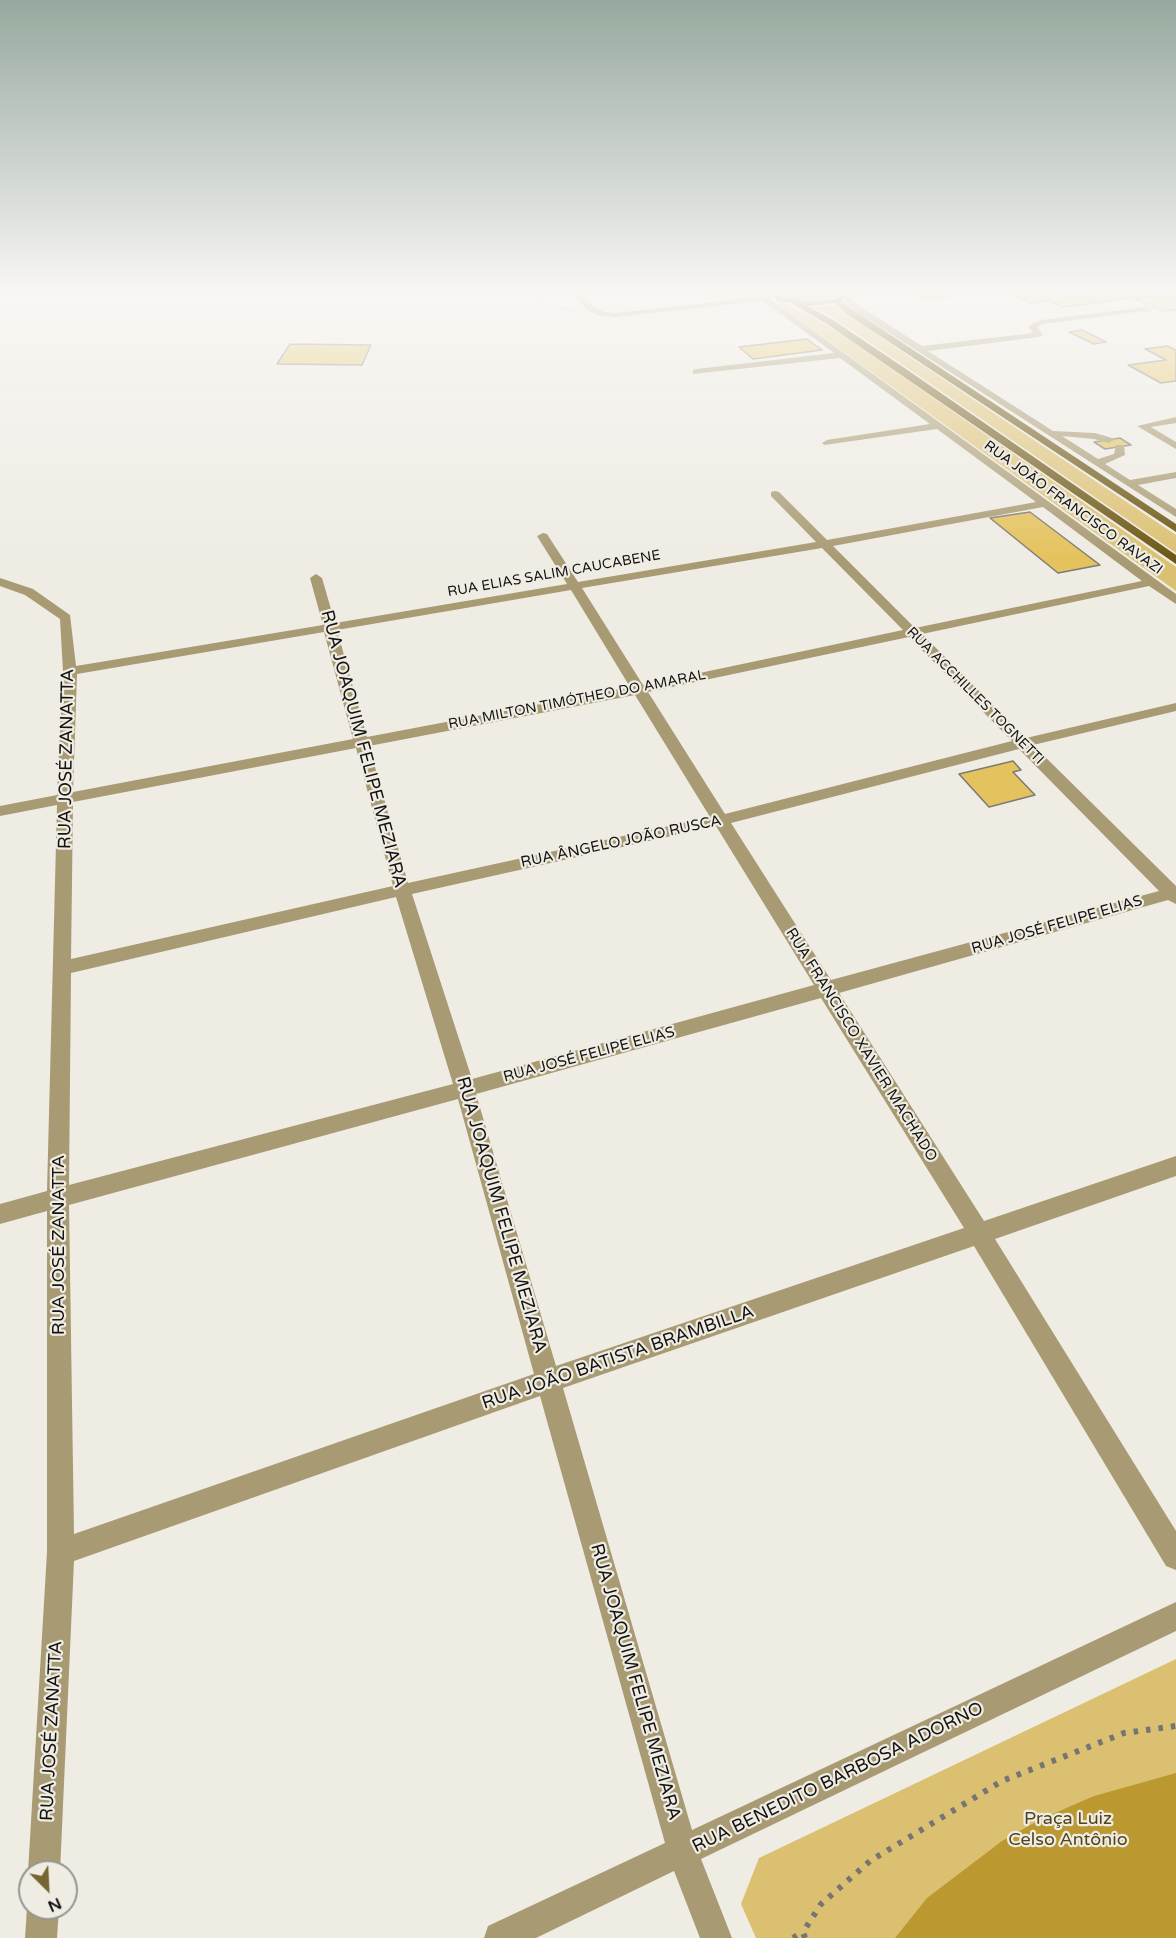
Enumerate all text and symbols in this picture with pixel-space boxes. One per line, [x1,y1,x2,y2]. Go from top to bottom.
street label: RUA JOÃO FRANCISCO RAVAZI [980,438,1166,578]
street label: RUA ELIAS SALIM CAUCABENE [446,547,662,601]
street label: RUA JOAQUIM FELIPE MEZIARA [315,608,411,890]
street label: RUA ACCHILLES TOGNETTI [903,624,1047,768]
street label: RUA MILTON TIMÓTHEO DO AMARAL [447,667,707,733]
street label: RUA JOSÉ ZANATTA [55,669,79,849]
street label: RUA ÂNGELO JOÃO RUSCA [519,812,723,872]
street label: RUA JOSÉ FELIPE ELIAS [970,892,1144,958]
street label: RUA FRANCISCO XAVIER MACHADO [781,925,941,1165]
street label: RUA JOSÉ FELIPE ELIAS [501,1023,677,1087]
street label: RUA JOAQUIM FELIPE MEZIARA [451,1074,551,1356]
street label: RUA JOSÉ ZANATTA [48,1155,70,1335]
street label: RUA JOÃO BATISTA BRAMBILLA [479,1301,757,1415]
street label: RUA JOAQUIM FELIPE MEZIARA [585,1541,685,1823]
street label: RUA JOSÉ ZANATTA [36,1640,68,1822]
street label: RUA BENEDITO BARBOSA ADORNO [689,1698,987,1858]
park label: Praça Luiz Celso Antônio [1008,1808,1128,1850]
north arrow [18,1860,78,1920]
text: N [45,1893,64,1916]

